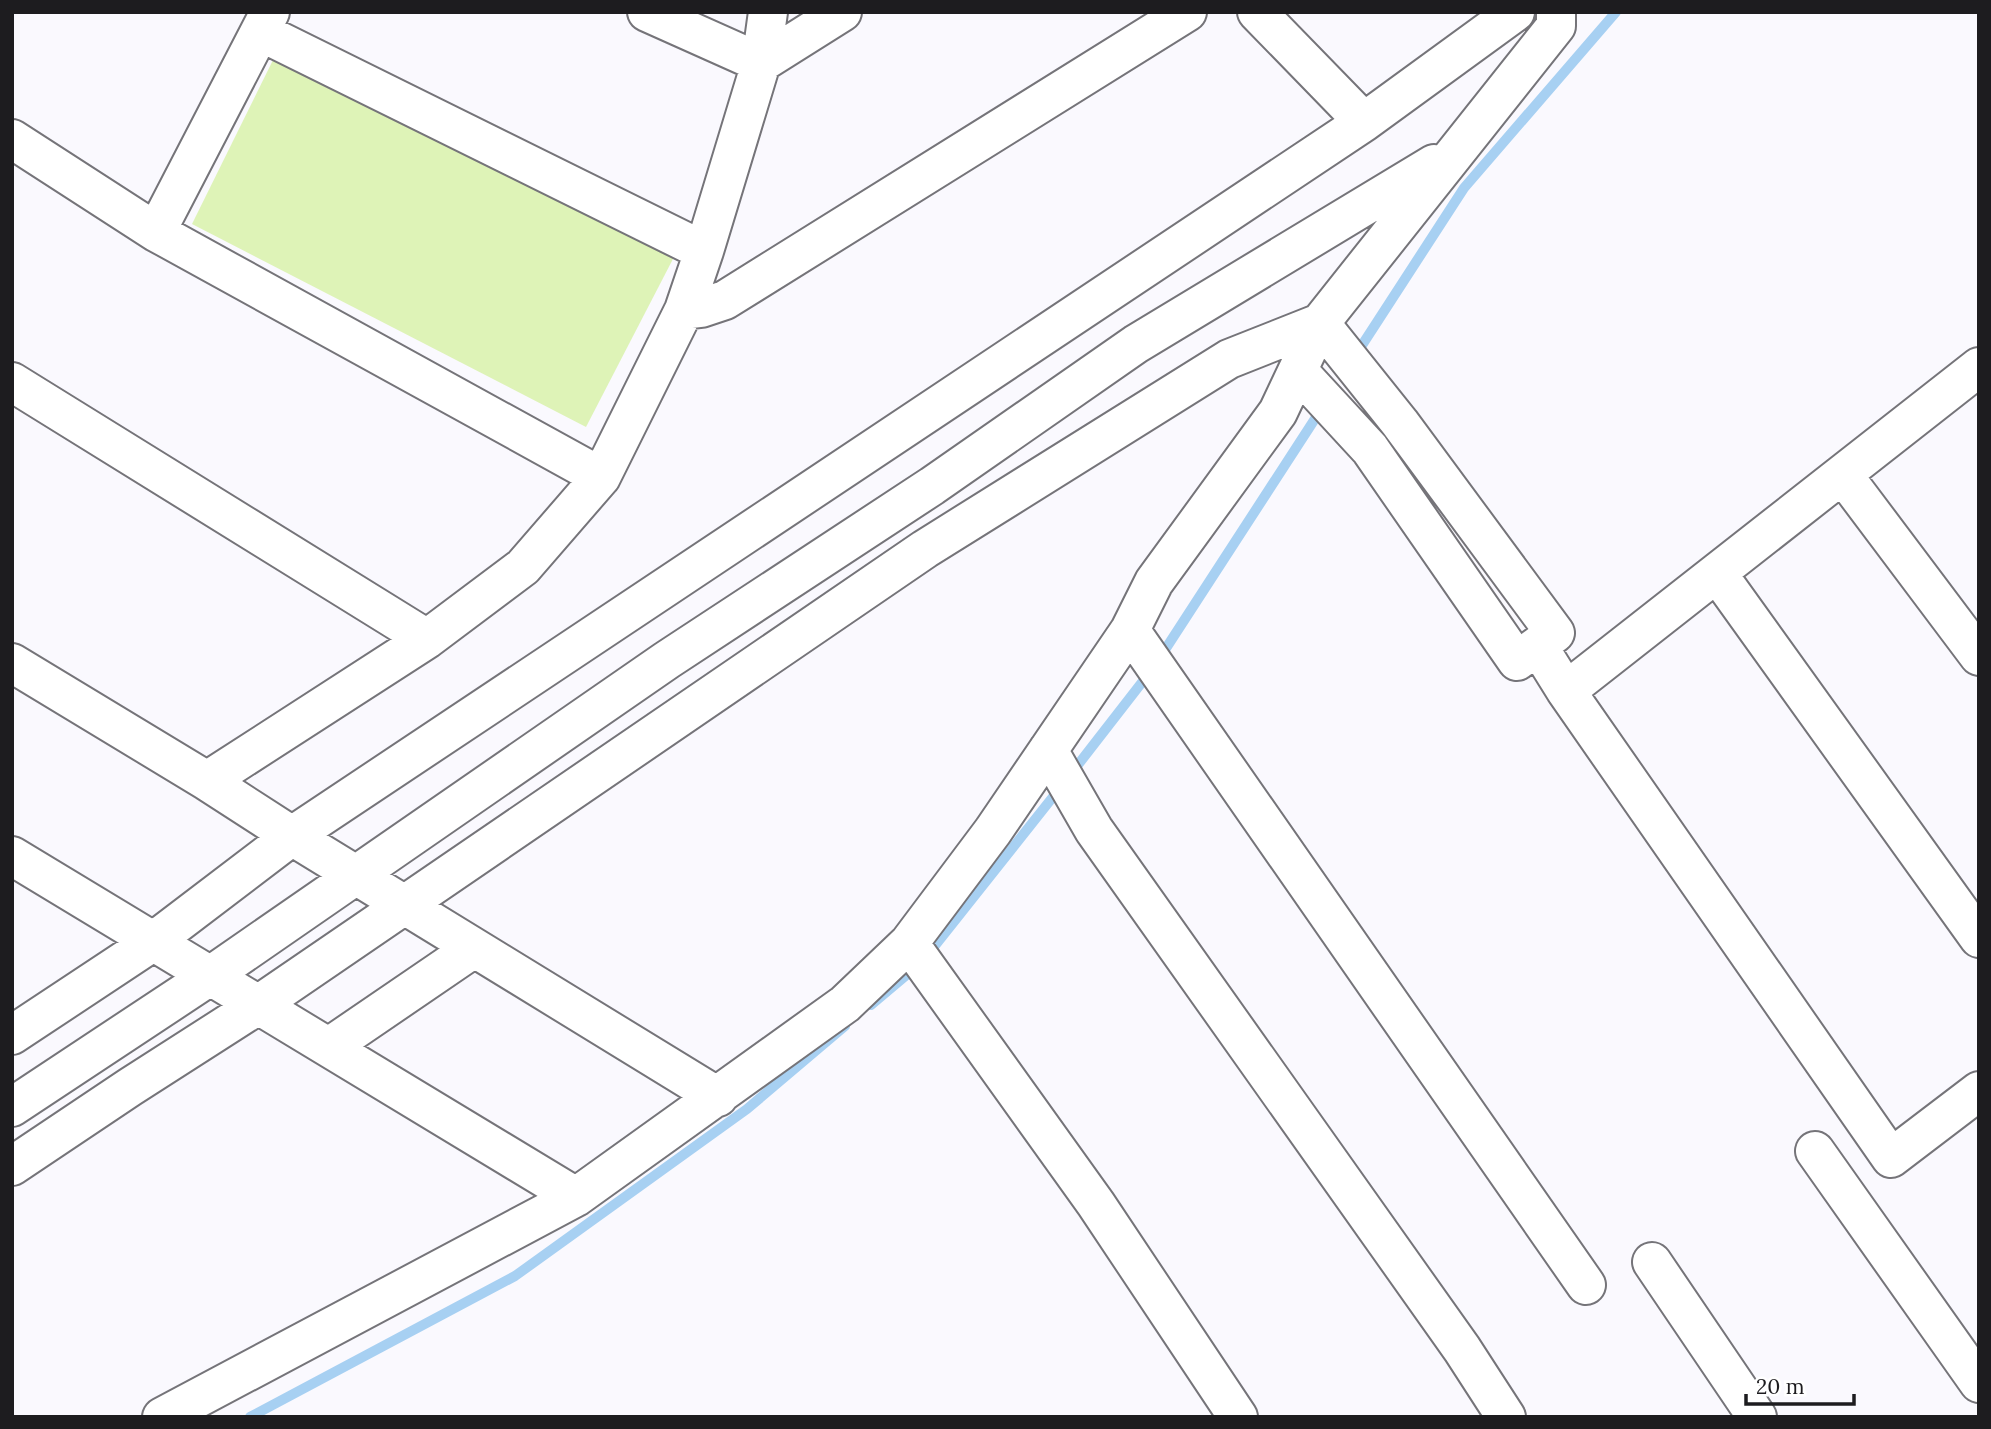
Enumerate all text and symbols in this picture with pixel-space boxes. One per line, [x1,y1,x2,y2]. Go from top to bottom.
scale bar [1746,1362,1854,1406]
text: 20 m [1756,1373,1805,1400]

